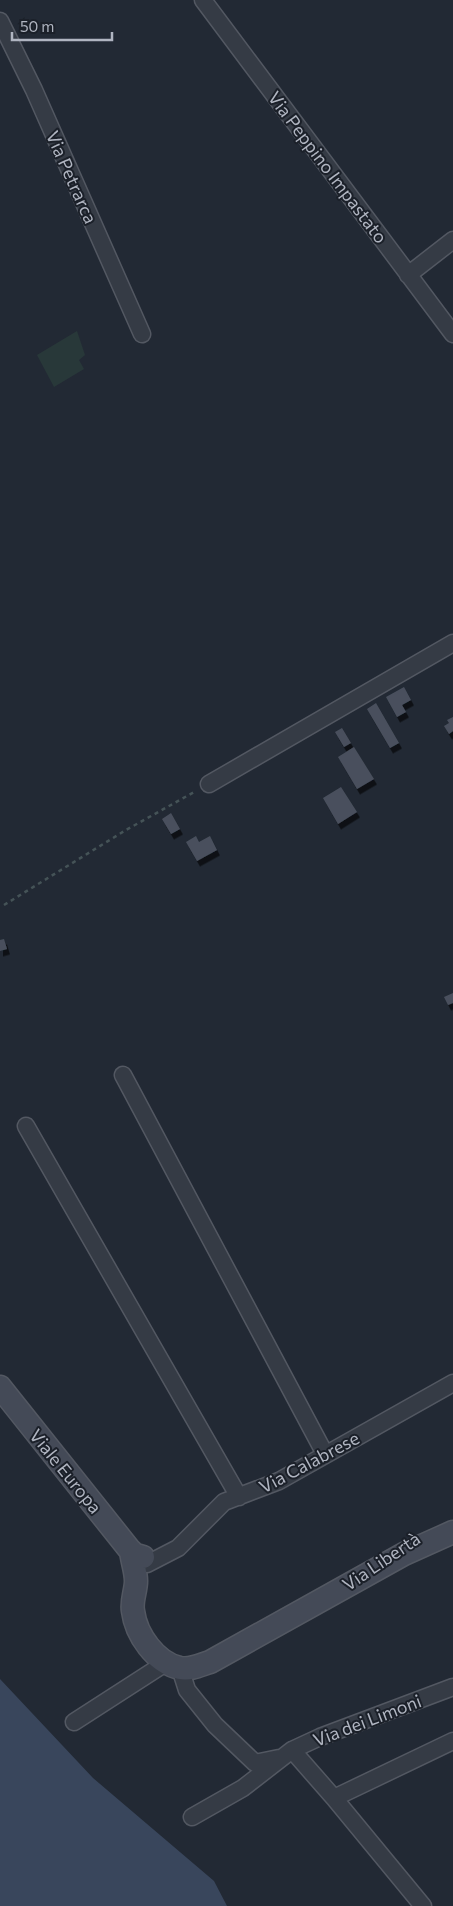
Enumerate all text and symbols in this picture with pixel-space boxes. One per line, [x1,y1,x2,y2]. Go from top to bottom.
scale bar [12,10,112,42]
text: 50 m [20,17,54,35]
street label: Via Peppino Impastato [264,87,392,247]
street label: Via Petrarca [42,127,102,227]
street label: Viale Europa [25,1424,107,1518]
street label: Via Calabrese [255,1426,363,1498]
street label: Via Libertà [338,1527,424,1595]
street label: Via dei Limoni [310,1689,424,1751]

